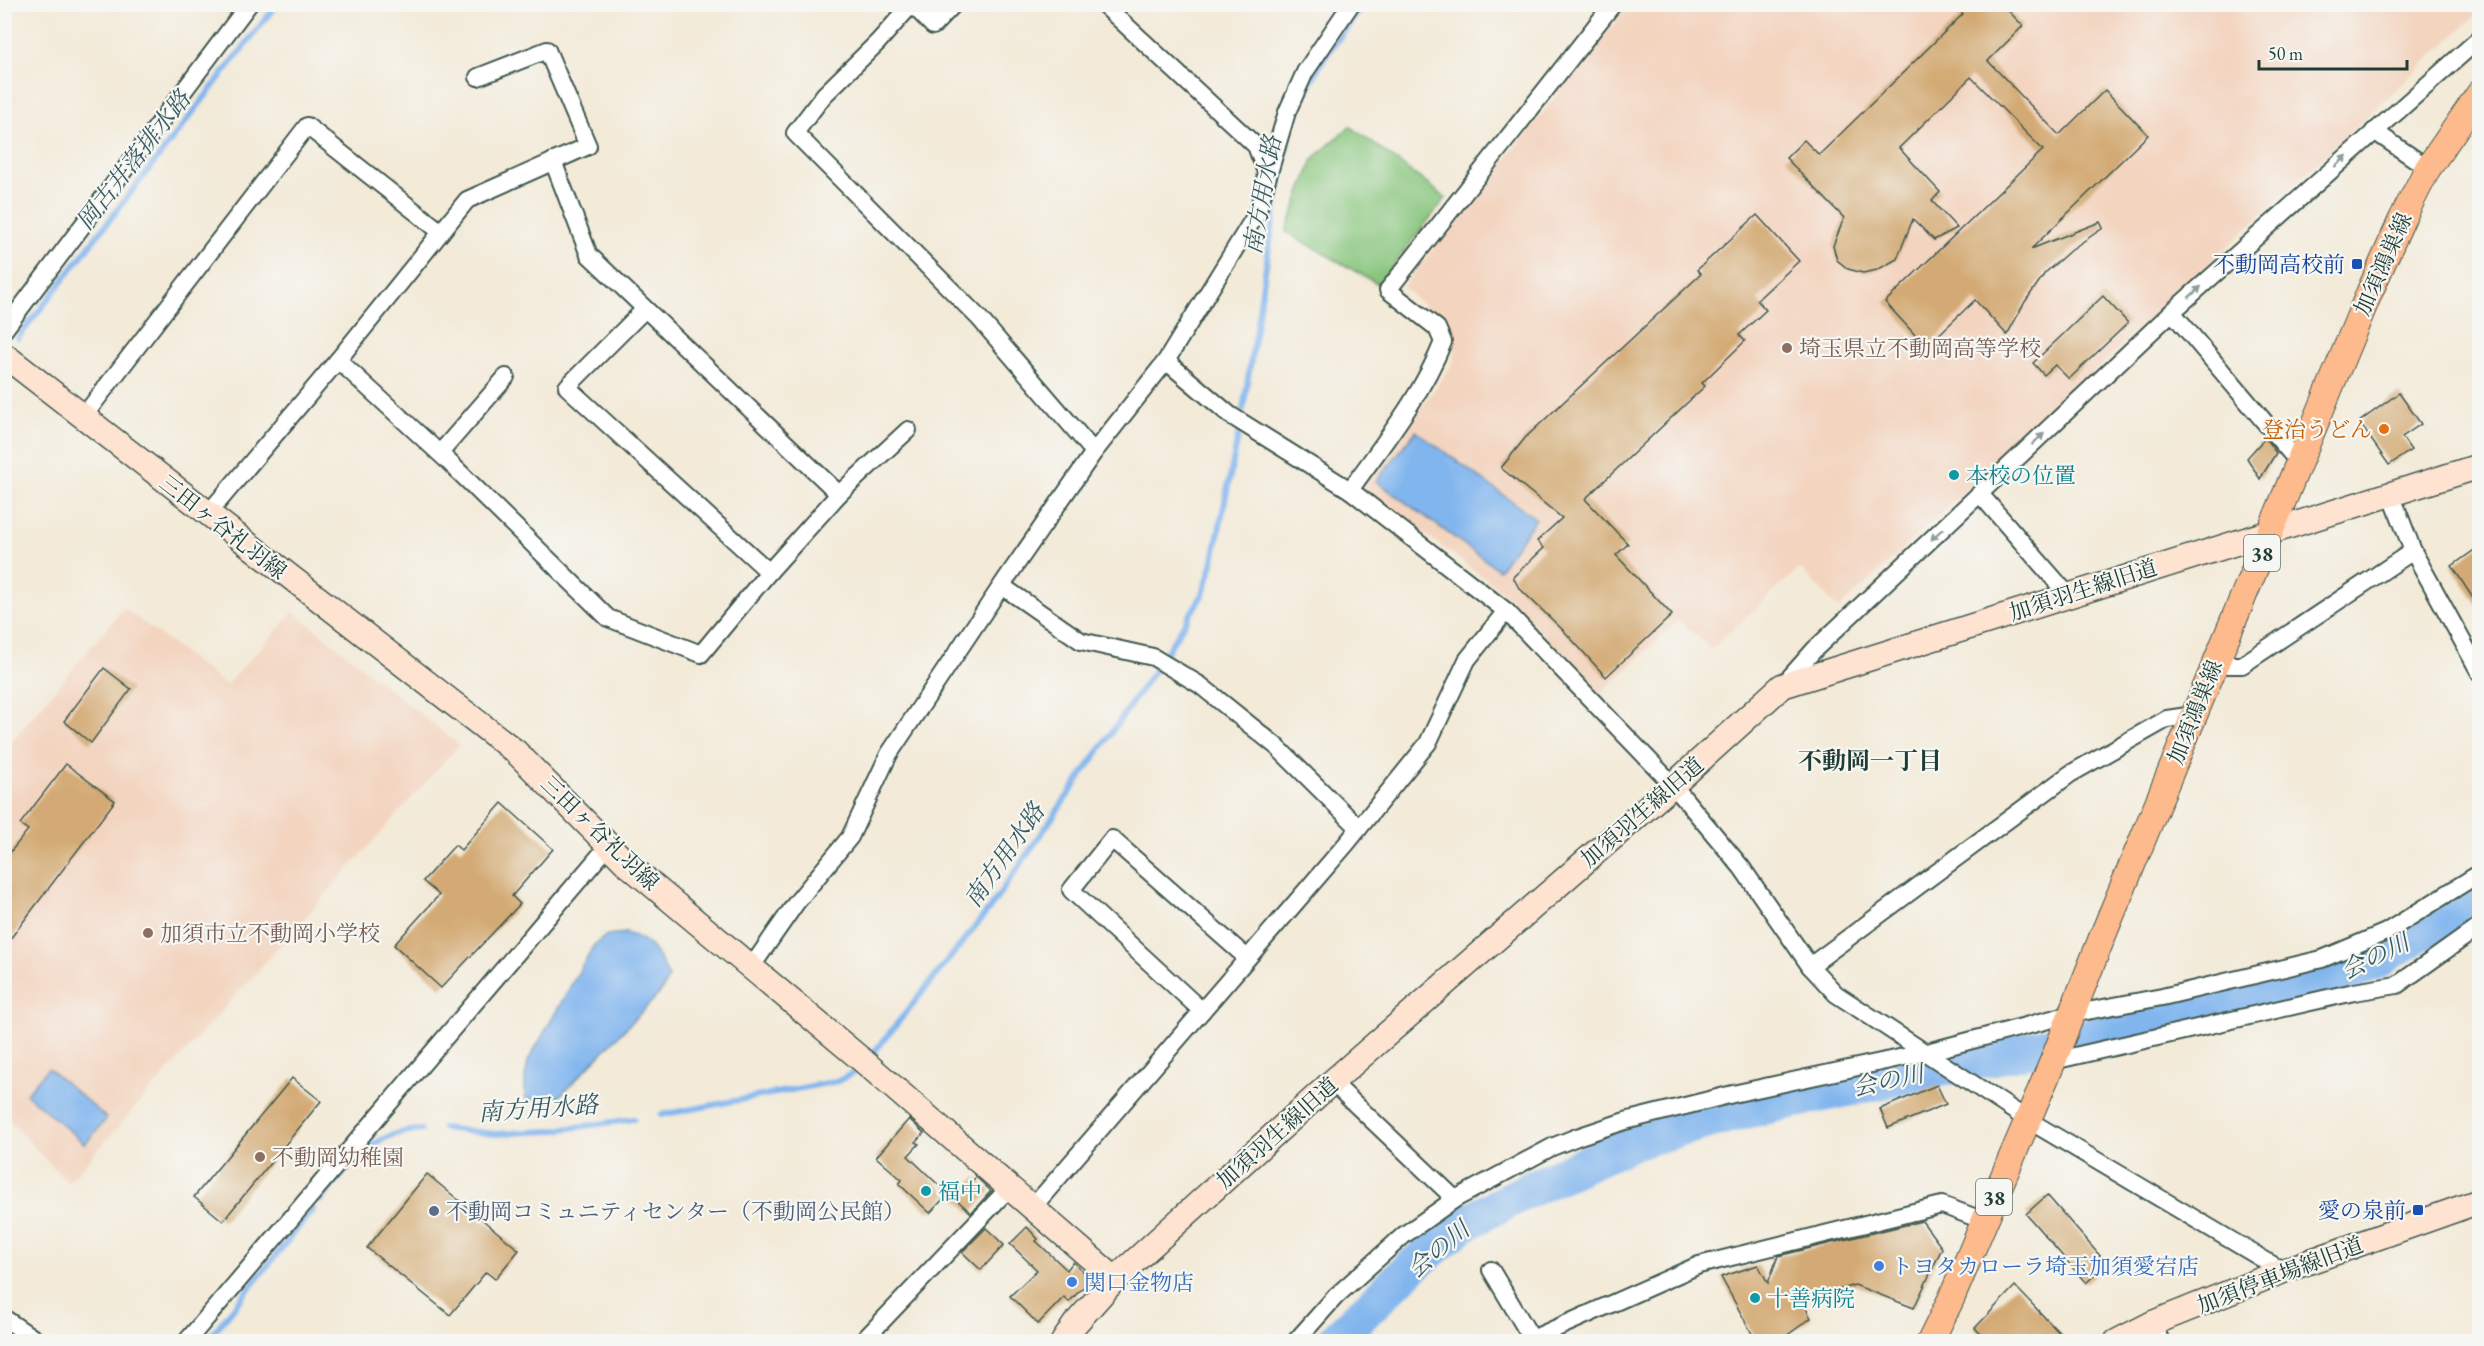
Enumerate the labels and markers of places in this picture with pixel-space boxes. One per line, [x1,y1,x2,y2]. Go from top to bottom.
place label: 不動岡高校前 [2213,250,2345,279]
marker: 不動岡高校前 [2350,257,2364,271]
place label: 埼玉県立不動岡高等学校 [1799,334,2041,363]
marker: 埼玉県立不動岡高等学校 [1780,341,1794,355]
place label: 登治うどん [2262,415,2372,444]
marker: 登治うどん [2377,422,2391,436]
place label: 本校の位置 [1966,461,2076,490]
marker: 本校の位置 [1947,468,1961,482]
place label: 加須市立不動岡小学校 [160,919,380,948]
marker: 加須市立不動岡小学校 [141,926,155,940]
place label: 不動岡幼稚園 [272,1143,404,1172]
marker: 不動岡幼稚園 [253,1150,267,1164]
place label: 福中 [938,1177,982,1206]
marker: 福中 [919,1184,933,1198]
place label: 愛の泉前 [2318,1196,2406,1225]
place label: 不動岡コミュニティセンター（不動岡公民館） [446,1197,905,1226]
marker: 愛の泉前 [2411,1203,2425,1217]
marker: 不動岡コミュニティセンター（不動岡公民館） [427,1204,441,1218]
place label: トヨタカローラ埼玉加須愛宕店 [1891,1252,2199,1281]
marker: トヨタカローラ埼玉加須愛宕店 [1872,1259,1886,1273]
place label: 関口金物店 [1084,1268,1194,1297]
marker: 関口金物店 [1065,1275,1079,1289]
place label: 十善病院 [1767,1284,1855,1313]
marker: 十善病院 [1748,1291,1762,1305]

